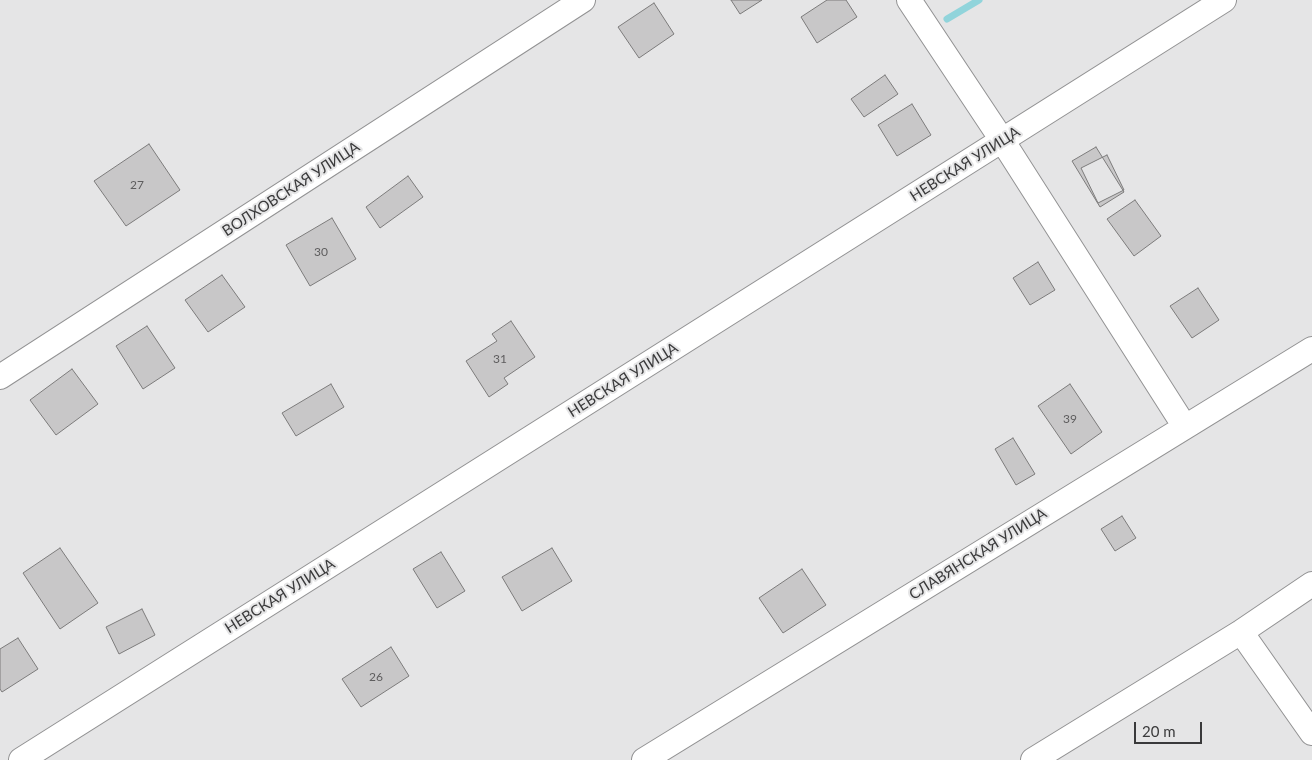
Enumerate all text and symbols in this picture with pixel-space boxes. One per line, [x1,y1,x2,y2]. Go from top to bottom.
street label: НЕВСКАЯ УЛИЦА [907,123,1023,205]
street label: ВОЛХОВСКАЯ УЛИЦА [219,138,363,240]
house number: 27 [130,178,144,192]
house number: 30 [314,245,328,259]
street label: НЕВСКАЯ УЛИЦА [565,339,681,421]
house number: 31 [493,352,507,366]
house number: 39 [1063,412,1077,426]
street label: СЛАВЯНСКАЯ УЛИЦА [906,504,1050,604]
street label: НЕВСКАЯ УЛИЦА [222,555,338,637]
house number: 26 [369,670,383,684]
scale bar [1137,712,1204,744]
text: 20 m [1142,722,1176,740]

